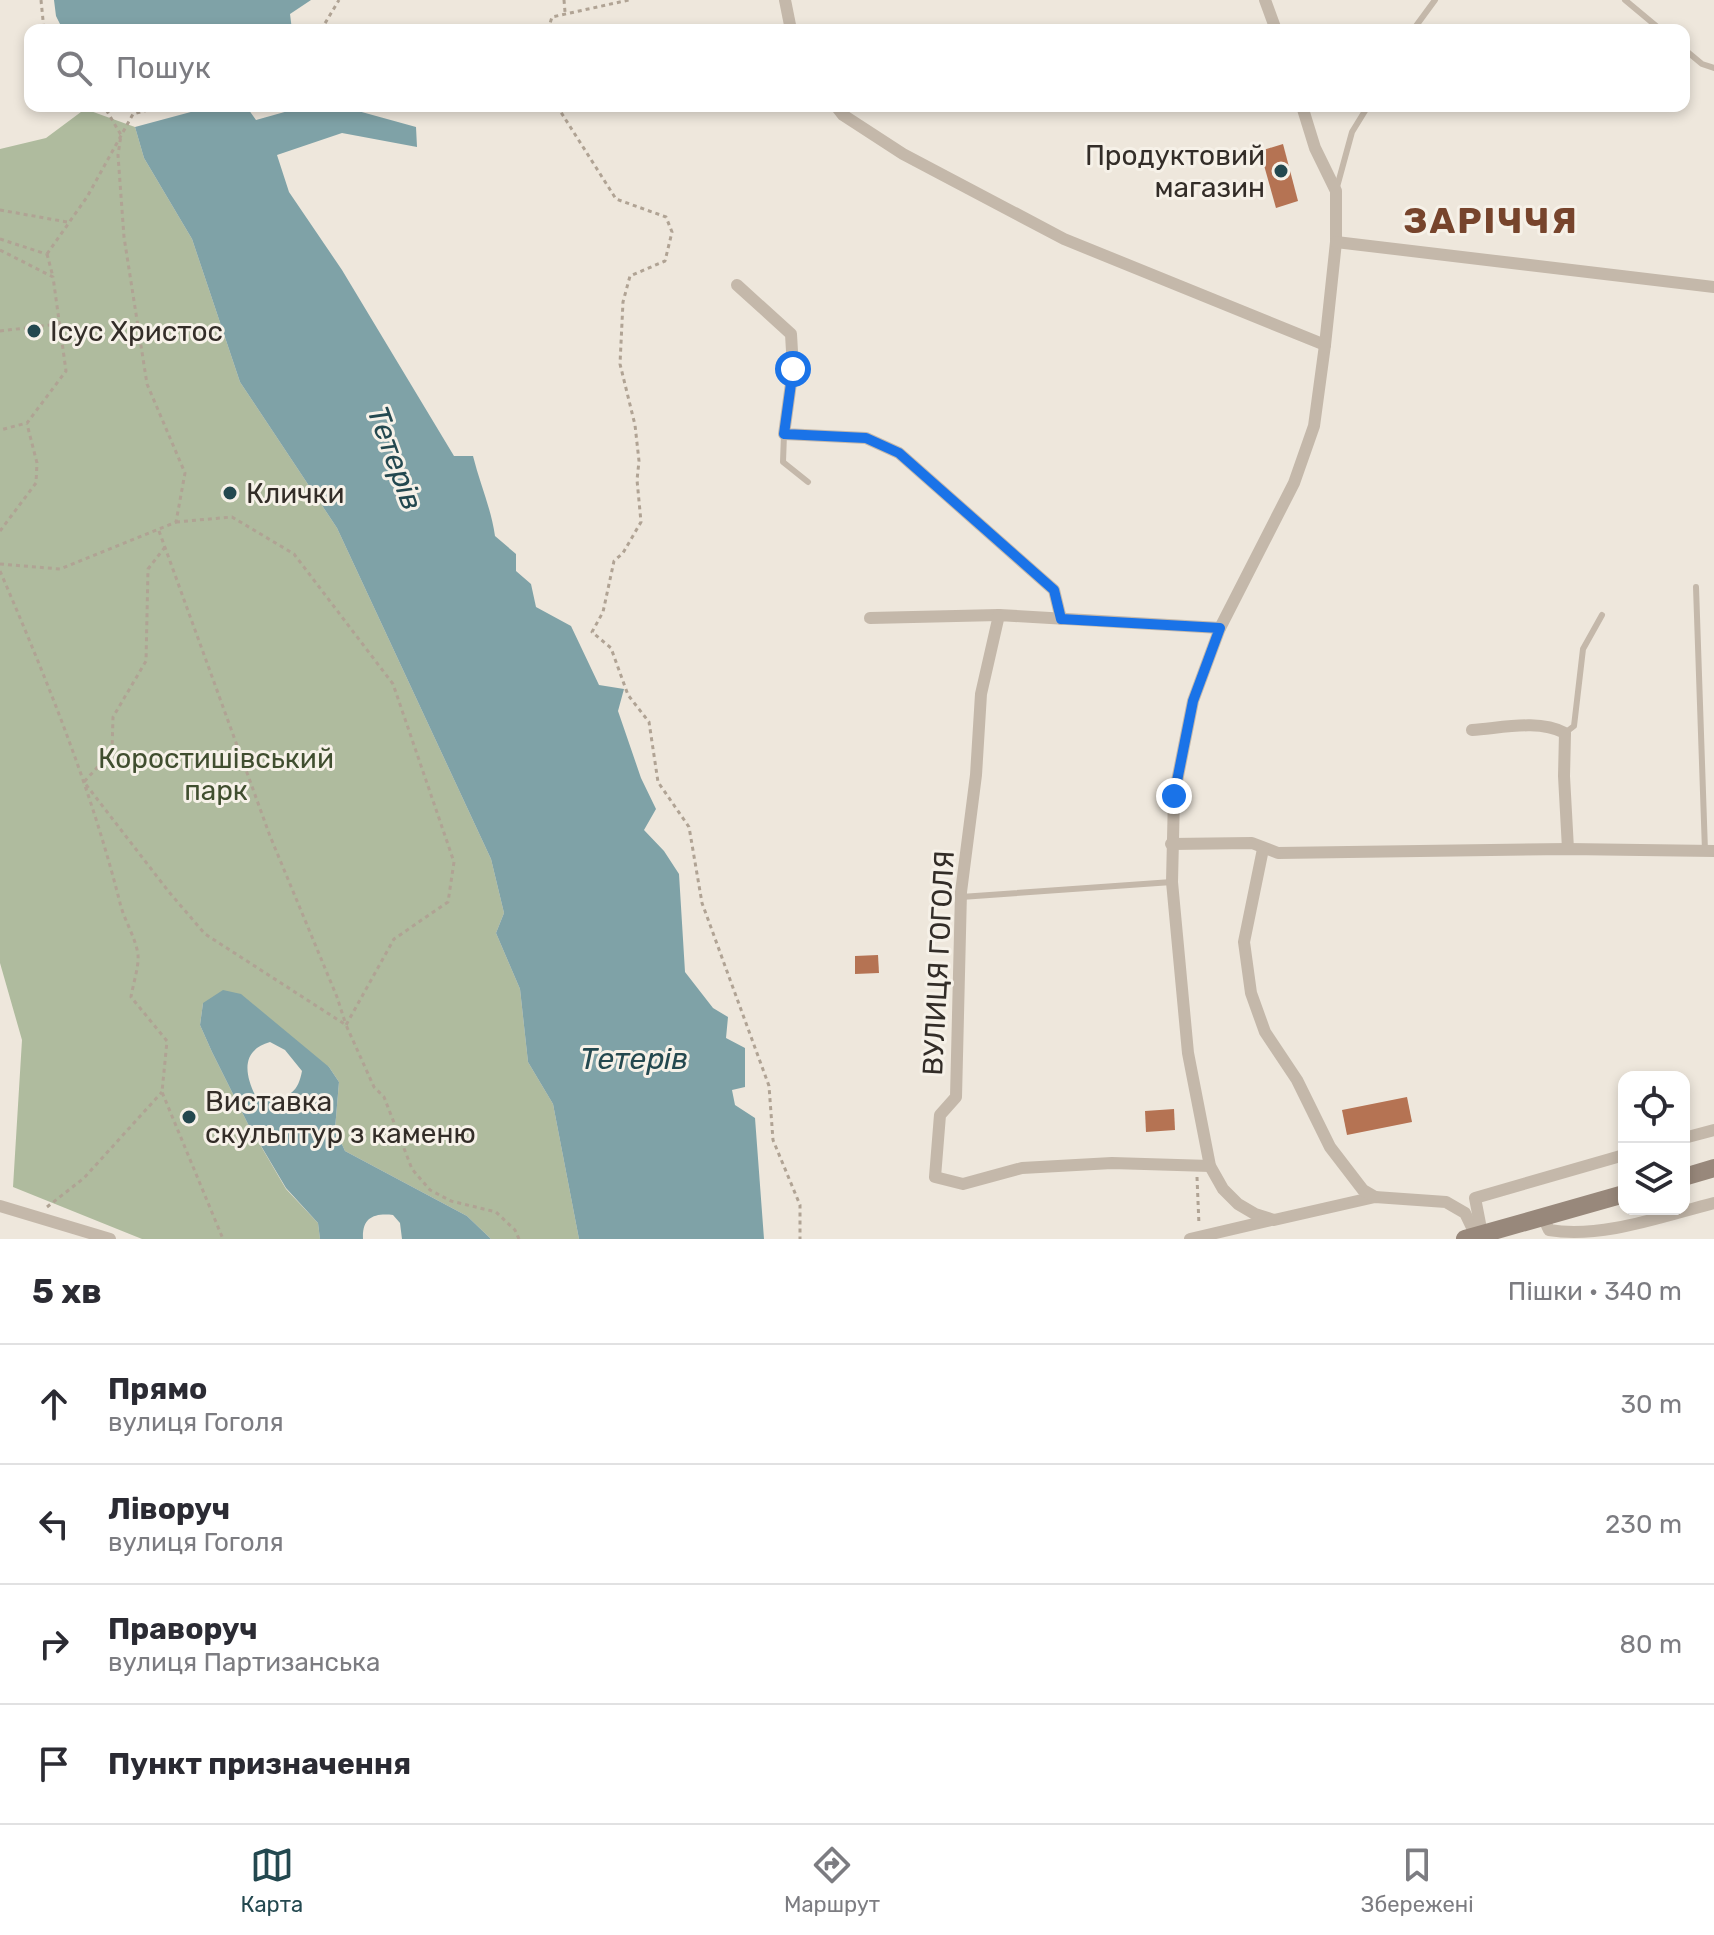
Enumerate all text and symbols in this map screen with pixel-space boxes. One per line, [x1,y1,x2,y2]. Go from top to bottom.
search box [24,24,1690,112]
icon: search [52,46,96,90]
text: Пошук [116,50,211,86]
place label: Продуктовий магазин [1085,139,1265,204]
marker: Продуктовий магазин [1272,162,1290,180]
district label: ЗАРІЧЧЯ [1403,199,1579,242]
place label: Ісус Христос [50,315,223,348]
marker: Ісус Христос [25,322,43,340]
route start [775,351,811,387]
water label: Тетерів [360,401,430,515]
place label: Клички [246,477,345,510]
marker: Клички [221,484,239,502]
park label: Коростишівський парк [98,742,334,807]
route end [1156,778,1192,814]
street label: ВУЛИЦЯ ГОГОЛЯ [916,850,961,1076]
water label: Тетерів [580,1041,688,1077]
map controls [1618,1071,1690,1215]
button: locate [1618,1071,1690,1143]
place label: Виставка скульптур з каменю [205,1085,476,1150]
marker: Виставка скульптур з каменю [180,1108,198,1126]
button: layers [1618,1143,1690,1215]
text: 5 хв [32,1271,102,1312]
text: Пішки · 340 m [1508,1276,1682,1307]
text: Прямо [108,1371,207,1407]
icon: ahead [32,1382,76,1426]
text: 30 m [1620,1389,1682,1420]
text: вулиця Гоголя [108,1407,284,1438]
text: Ліворуч [108,1491,230,1527]
icon: left [32,1502,76,1546]
text: 230 m [1605,1509,1682,1540]
text: вулиця Гоголя [108,1527,284,1558]
text: Праворуч [108,1611,258,1647]
icon: right [32,1622,76,1666]
text: 80 m [1619,1629,1682,1660]
text: вулиця Партизанська [108,1647,380,1678]
icon: arrive [32,1742,76,1786]
text: Пункт призначення [108,1746,411,1782]
tab: Карта [240,1843,303,1918]
tab: Маршрут [784,1843,880,1918]
tab: Збережені [1361,1843,1474,1918]

